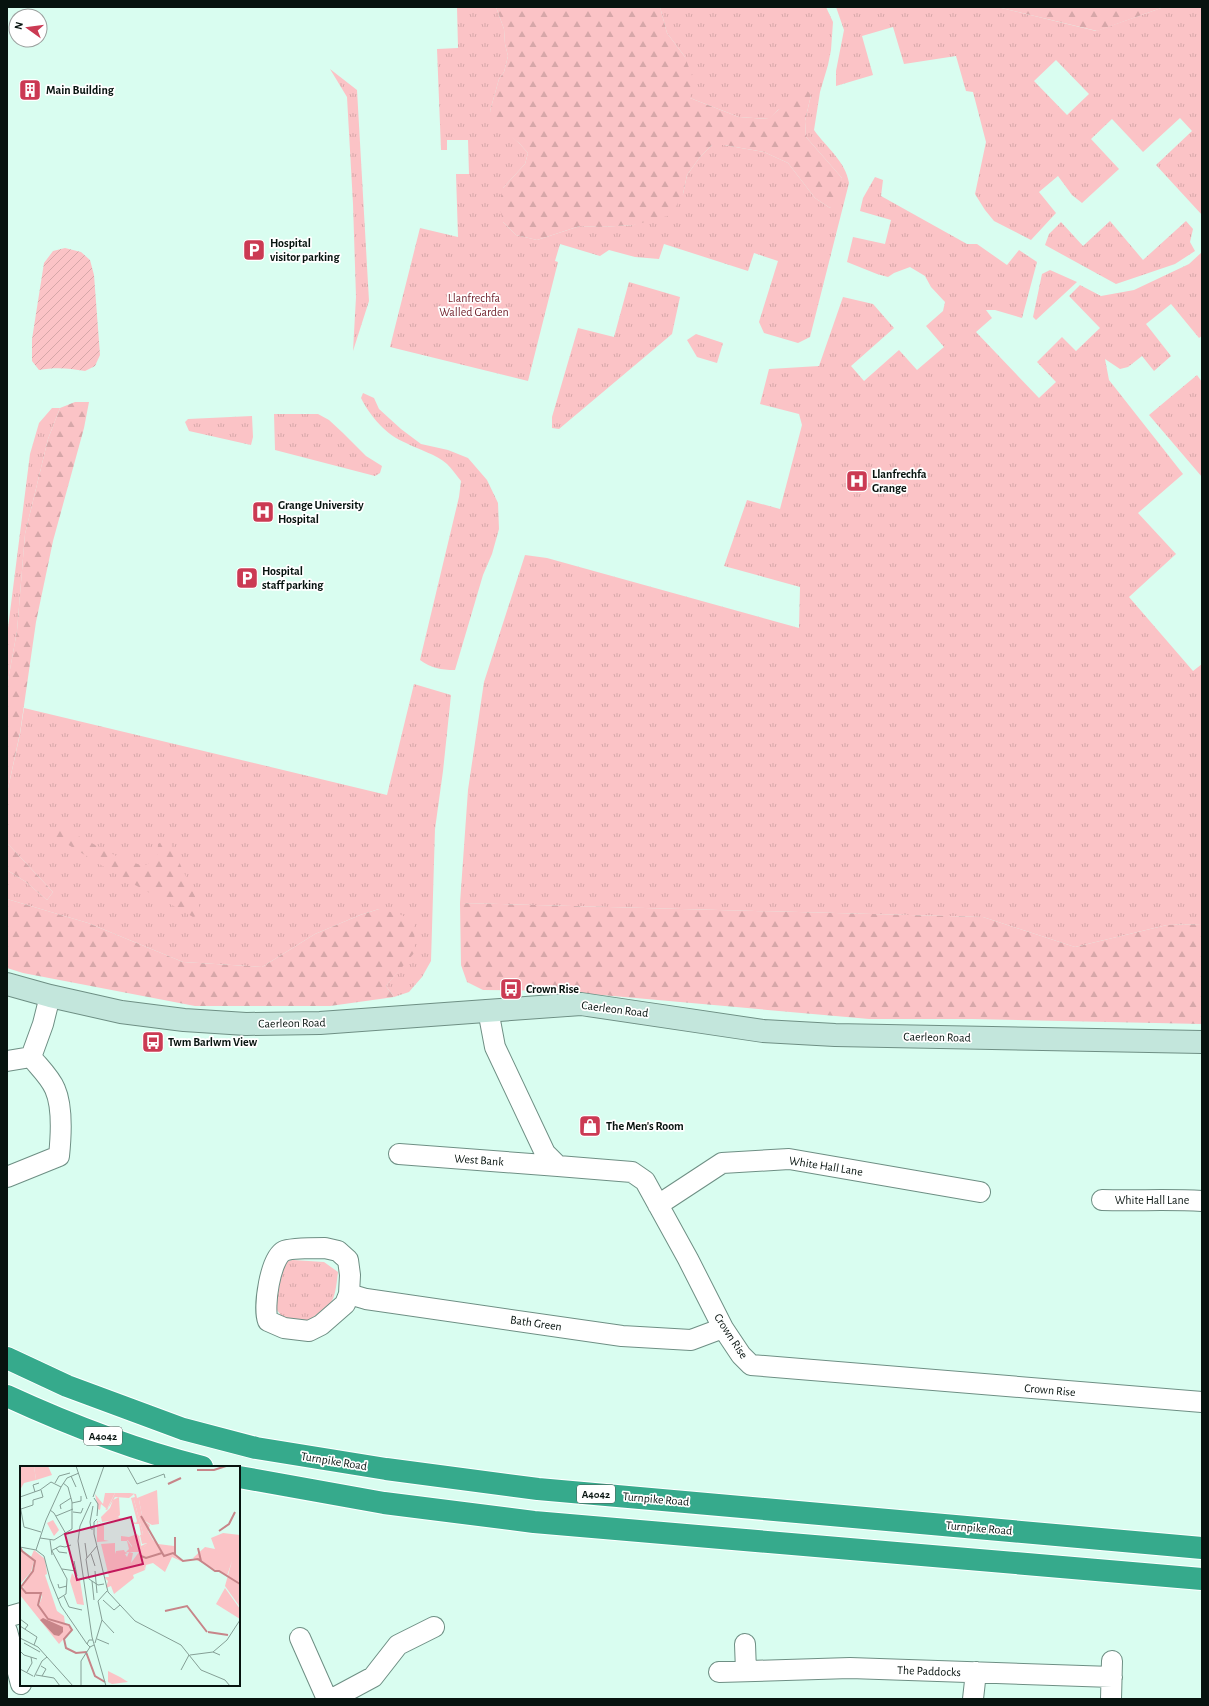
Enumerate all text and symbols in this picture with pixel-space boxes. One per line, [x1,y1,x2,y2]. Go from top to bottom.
north arrow [8,8,48,48]
text: N [13,21,25,31]
building icon: Main Building [17,77,43,103]
place label: Main Building [46,84,115,96]
parking icon: Hospital visitor parking [241,237,267,263]
place label: Hospital visitor parking [270,237,340,263]
park label: Llanfrechfa Walled Garden [439,292,509,318]
hospital icon: Llanfrechfa Grange [844,468,870,494]
place label: Llanfrechfa Grange [872,468,927,494]
hospital icon: Grange University Hospital [250,499,276,525]
place label: Grange University Hospital [278,499,364,525]
parking icon: Hospital staff parking [234,565,260,591]
place label: Hospital staff parking [262,565,324,591]
bus stop icon: Crown Rise [498,976,524,1002]
place label: Crown Rise [526,983,579,995]
street label: Caerleon Road [581,999,649,1019]
street label: Caerleon Road [258,1016,326,1030]
bus stop icon: Twm Barlwm View [140,1029,166,1055]
street label: Caerleon Road [903,1030,971,1044]
place label: Twm Barlwm View [168,1036,258,1048]
shop icon: The Men's Room [577,1113,603,1139]
place label: The Men's Room [606,1120,684,1132]
street label: West Bank [454,1152,505,1168]
street label: White Hall Lane [788,1154,864,1178]
street label: White Hall Lane [1115,1194,1189,1206]
street label: Crown Rise [712,1311,750,1361]
street label: Bath Green [509,1313,563,1333]
street label: Crown Rise [1024,1382,1076,1398]
road number: A4042 [84,1427,122,1445]
street label: Turnpike Road [300,1450,368,1472]
inset map [20,1466,240,1686]
road number: A4042 [577,1485,615,1503]
street label: Turnpike Road [622,1490,690,1508]
street label: Turnpike Road [945,1519,1013,1537]
street label: The Paddocks [897,1664,961,1678]

